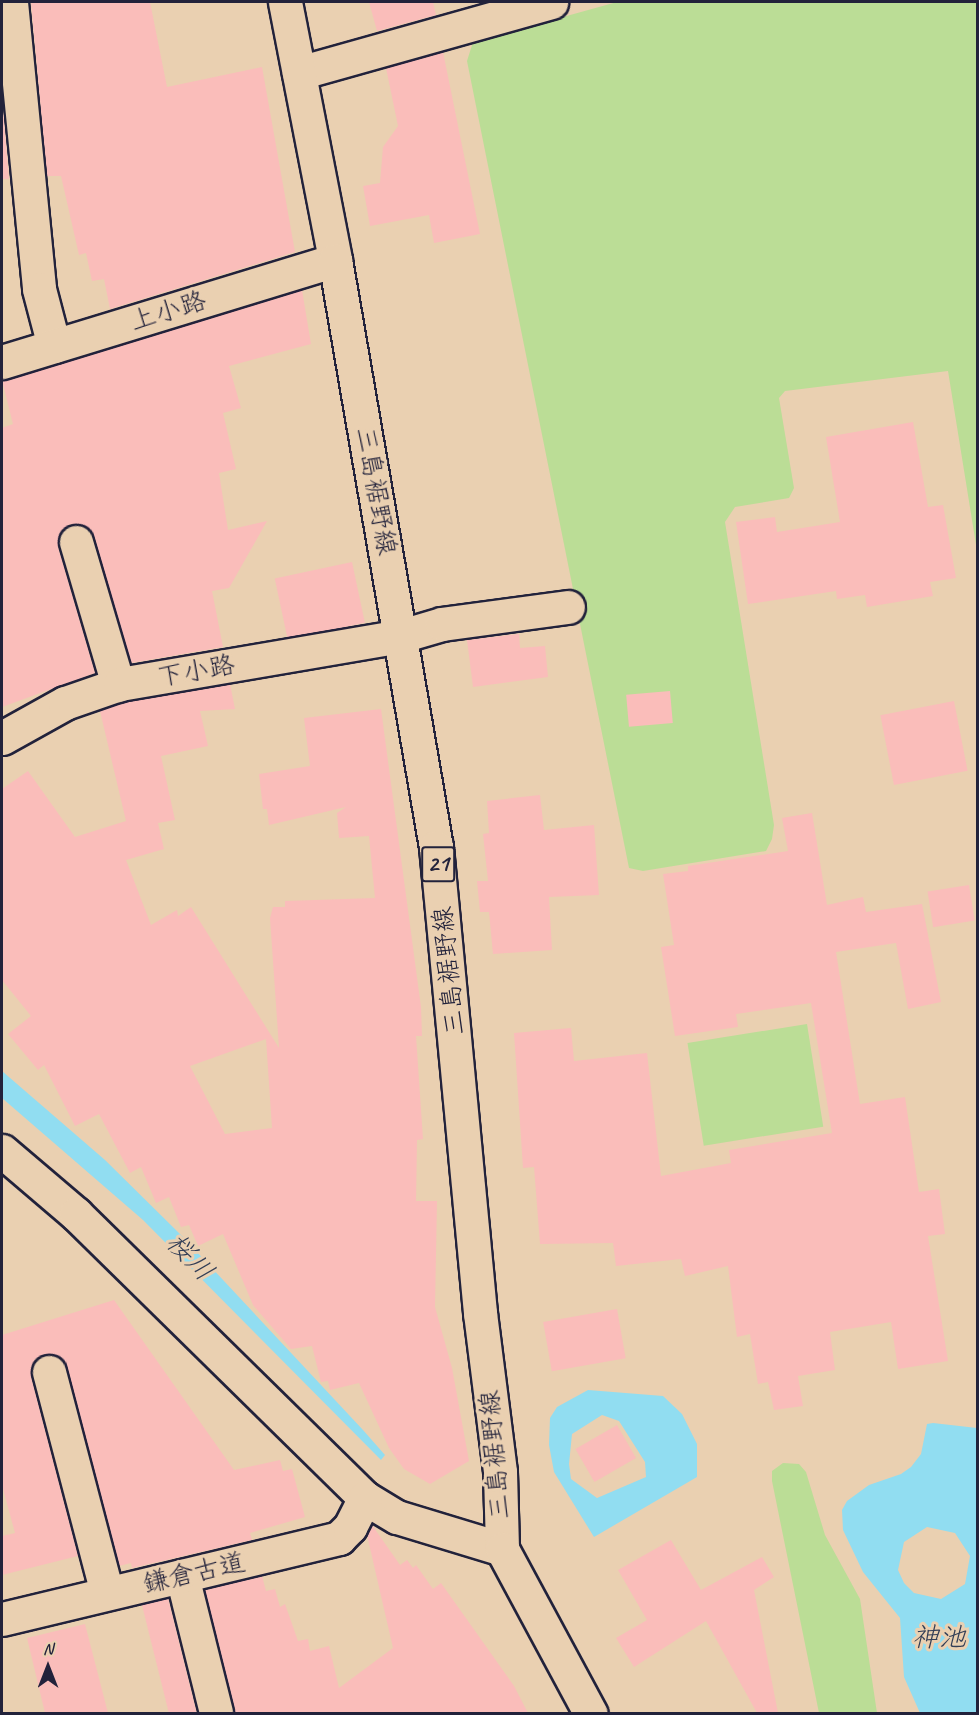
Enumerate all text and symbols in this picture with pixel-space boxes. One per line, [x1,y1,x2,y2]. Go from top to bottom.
street label: 上小路 [126,285,210,337]
street label: 三島裾野線 [349,424,403,558]
street label: 下小路 [155,649,237,693]
road number: 21 [420,843,456,885]
street label: 三島裾野線 [427,905,471,1037]
water label: 桜川 [160,1226,220,1288]
street label: 三島裾野線 [474,1389,516,1521]
street label: 鎌倉古道 [140,1546,248,1600]
water label: 神池 [912,1622,966,1654]
north arrow [18,1637,78,1697]
text: N [43,1639,53,1659]

